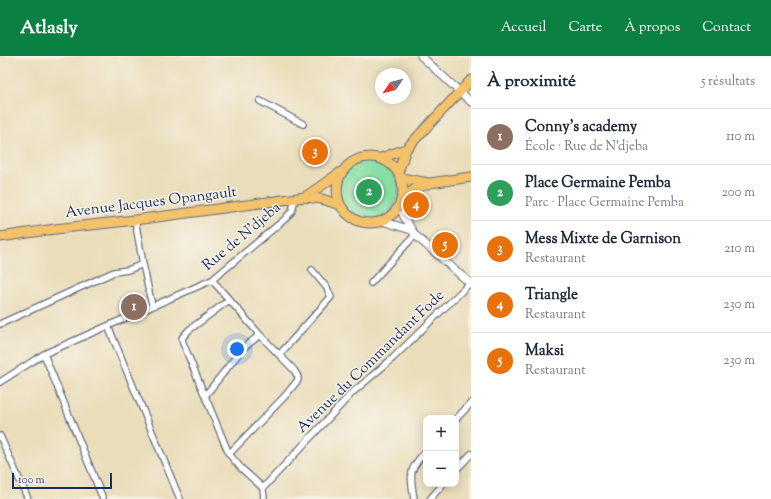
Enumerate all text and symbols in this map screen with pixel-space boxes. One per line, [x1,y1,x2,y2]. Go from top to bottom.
text: Atlasly [20,15,78,42]
text: Accueil [501,18,546,38]
text: Carte [568,18,602,38]
text: À propos [624,18,680,38]
text: Contact [702,18,751,38]
north arrow [375,68,411,104]
text: À proximité [487,70,576,94]
text: 5 résultats [701,73,755,91]
text: Conny's academy [525,117,637,138]
text: 1 [498,128,502,146]
text: 110 m [726,128,755,146]
pin: 3 [302,137,328,167]
text: École · Rue de N'djeba [525,138,648,156]
text: Place Germaine Pemba [525,173,671,194]
pin: 2 [356,177,382,207]
street label: Avenue Jacques Opangault [64,182,238,224]
text: 2 [497,184,503,202]
text: 200 m [722,184,755,202]
pin: 4 [403,190,429,220]
text: Parc · Place Germaine Pemba [525,194,684,212]
street label: Rue de N'djeba [198,198,286,276]
text: Mess Mixte de Garnison [525,229,681,250]
pin: 5 [432,230,458,260]
text: 3 [497,240,503,258]
text: 210 m [724,240,755,258]
text: Restaurant [525,250,586,268]
text: Triangle [525,285,578,306]
street label: Avenue du Commandant Fode [293,286,449,438]
pin: 1 [121,292,147,322]
text: 4 [497,296,503,314]
text: 230 m [723,296,755,314]
text: Restaurant [525,306,586,324]
your location [227,339,247,359]
text: Maksi [525,341,564,362]
text: 5 [498,352,502,370]
text: 230 m [723,352,755,370]
text: Restaurant [525,362,586,380]
map controls [423,415,459,487]
button: + [423,415,459,451]
button: − [423,451,459,487]
scale bar [12,471,112,490]
text: 100 m [18,472,45,488]

